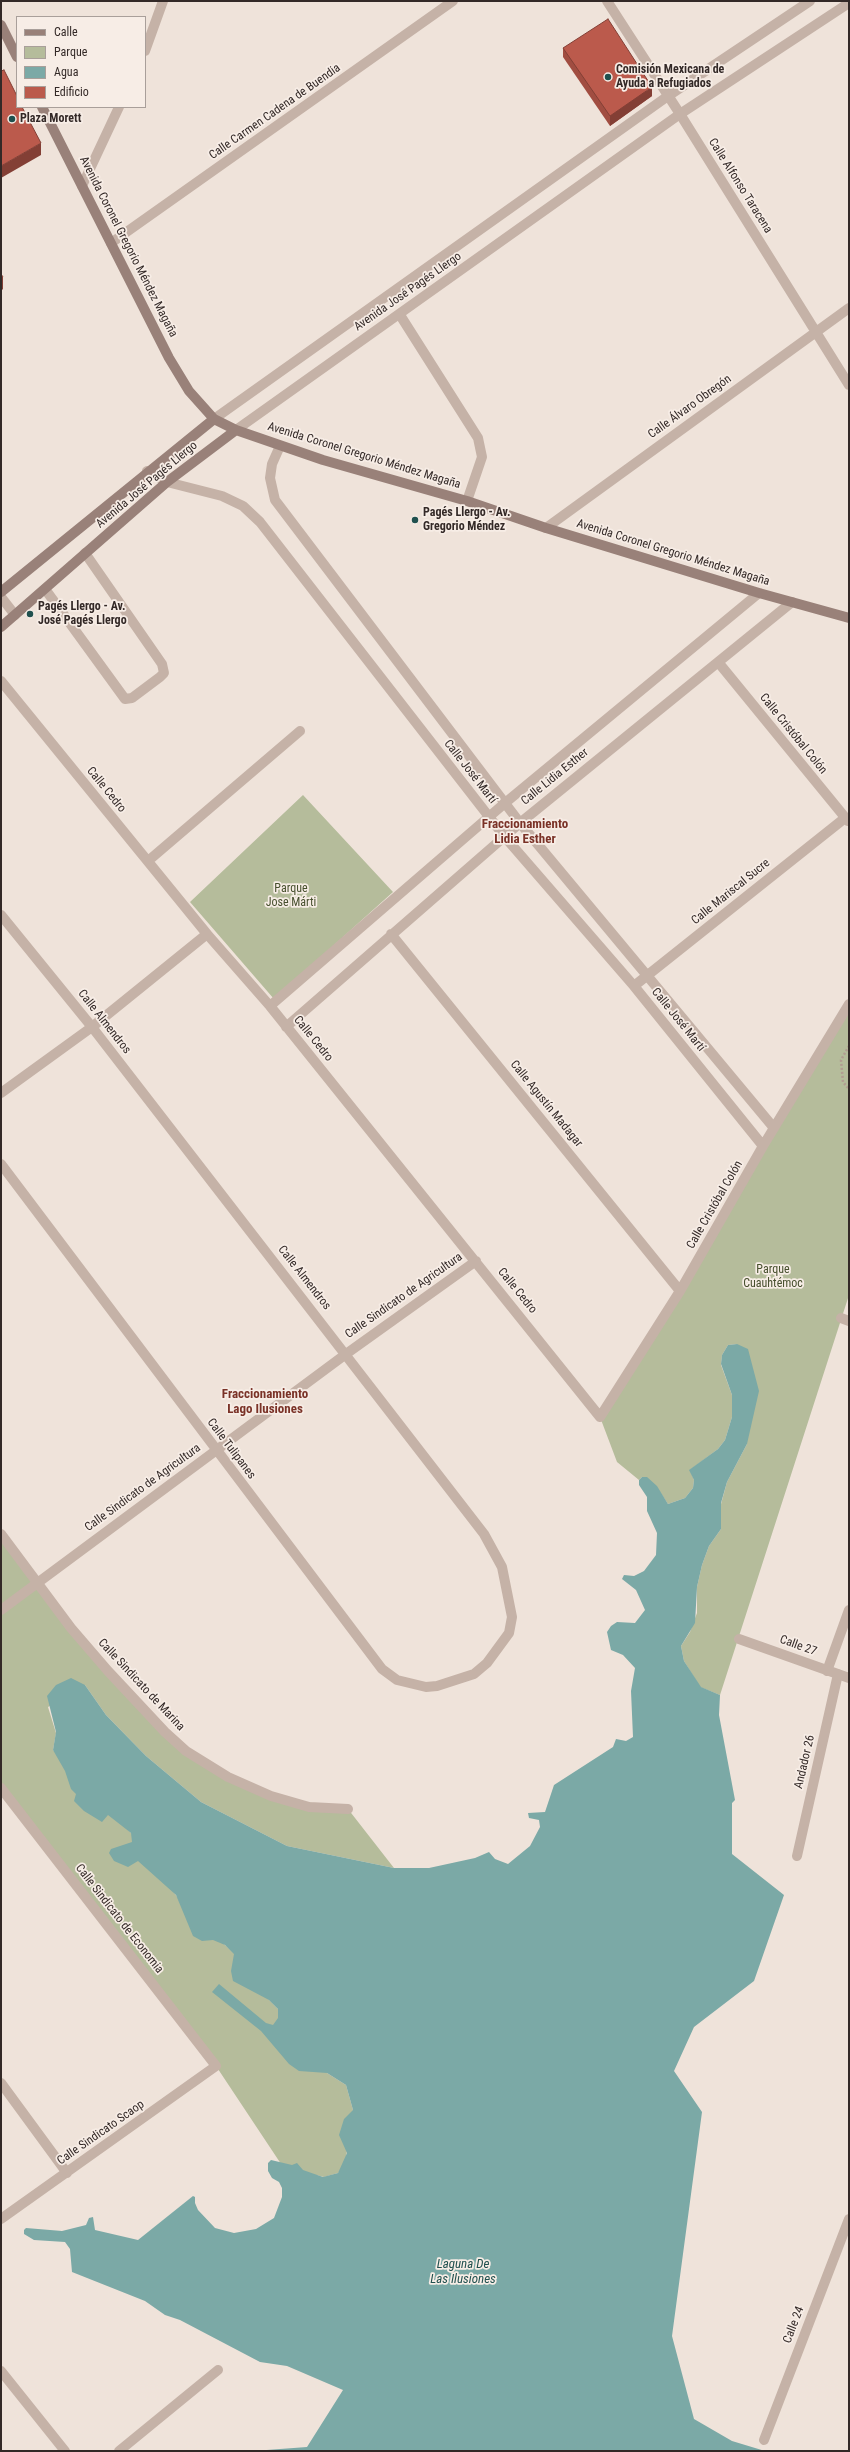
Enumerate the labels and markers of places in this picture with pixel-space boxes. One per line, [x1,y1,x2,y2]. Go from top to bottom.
place label: Comisión Mexicana de Ayuda a Refugiados [616,63,724,91]
marker: Comisión Mexicana de Ayuda a Refugiados [603,72,613,82]
place label: Plaza Morett [20,112,81,126]
marker: Plaza Morett [7,114,17,124]
place label: Pagés Llergo - Av. Gregorio Méndez [423,506,510,534]
marker: Pagés Llergo - Av. Gregorio Méndez [410,515,420,525]
place label: Pagés Llergo - Av. José Pagés Llergo [38,600,127,628]
marker: Pagés Llergo - Av. José Pagés Llergo [25,609,35,619]

